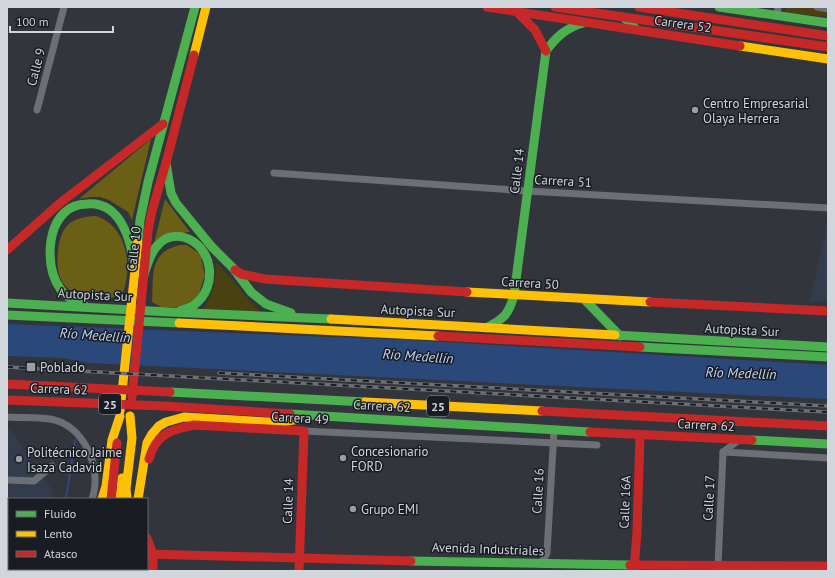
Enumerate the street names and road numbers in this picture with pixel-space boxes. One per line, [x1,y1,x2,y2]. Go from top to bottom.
street label: Carrera 52 [653,12,713,36]
street label: Calle 9 [23,46,49,88]
street label: Calle 14 [506,147,528,195]
street label: Carrera 51 [534,171,592,191]
street label: Calle 10 [123,225,145,273]
street label: Carrera 50 [501,273,559,293]
street label: Autopista Sur [57,285,133,305]
street label: Autopista Sur [380,301,456,321]
street label: Autopista Sur [704,320,780,340]
street label: Carrera 62 [30,379,88,399]
road number: 25 [99,394,121,414]
street label: Carrera 62 [353,396,411,416]
road number: 25 [427,396,449,416]
street label: Carrera 49 [271,408,329,428]
street label: Carrera 62 [677,415,735,435]
street label: Calle 16 [528,468,548,514]
street label: Calle 16A [616,475,634,529]
street label: Calle 17 [699,475,719,521]
street label: Calle 14 [279,478,297,524]
street label: Avenida Industriales [432,539,544,559]

